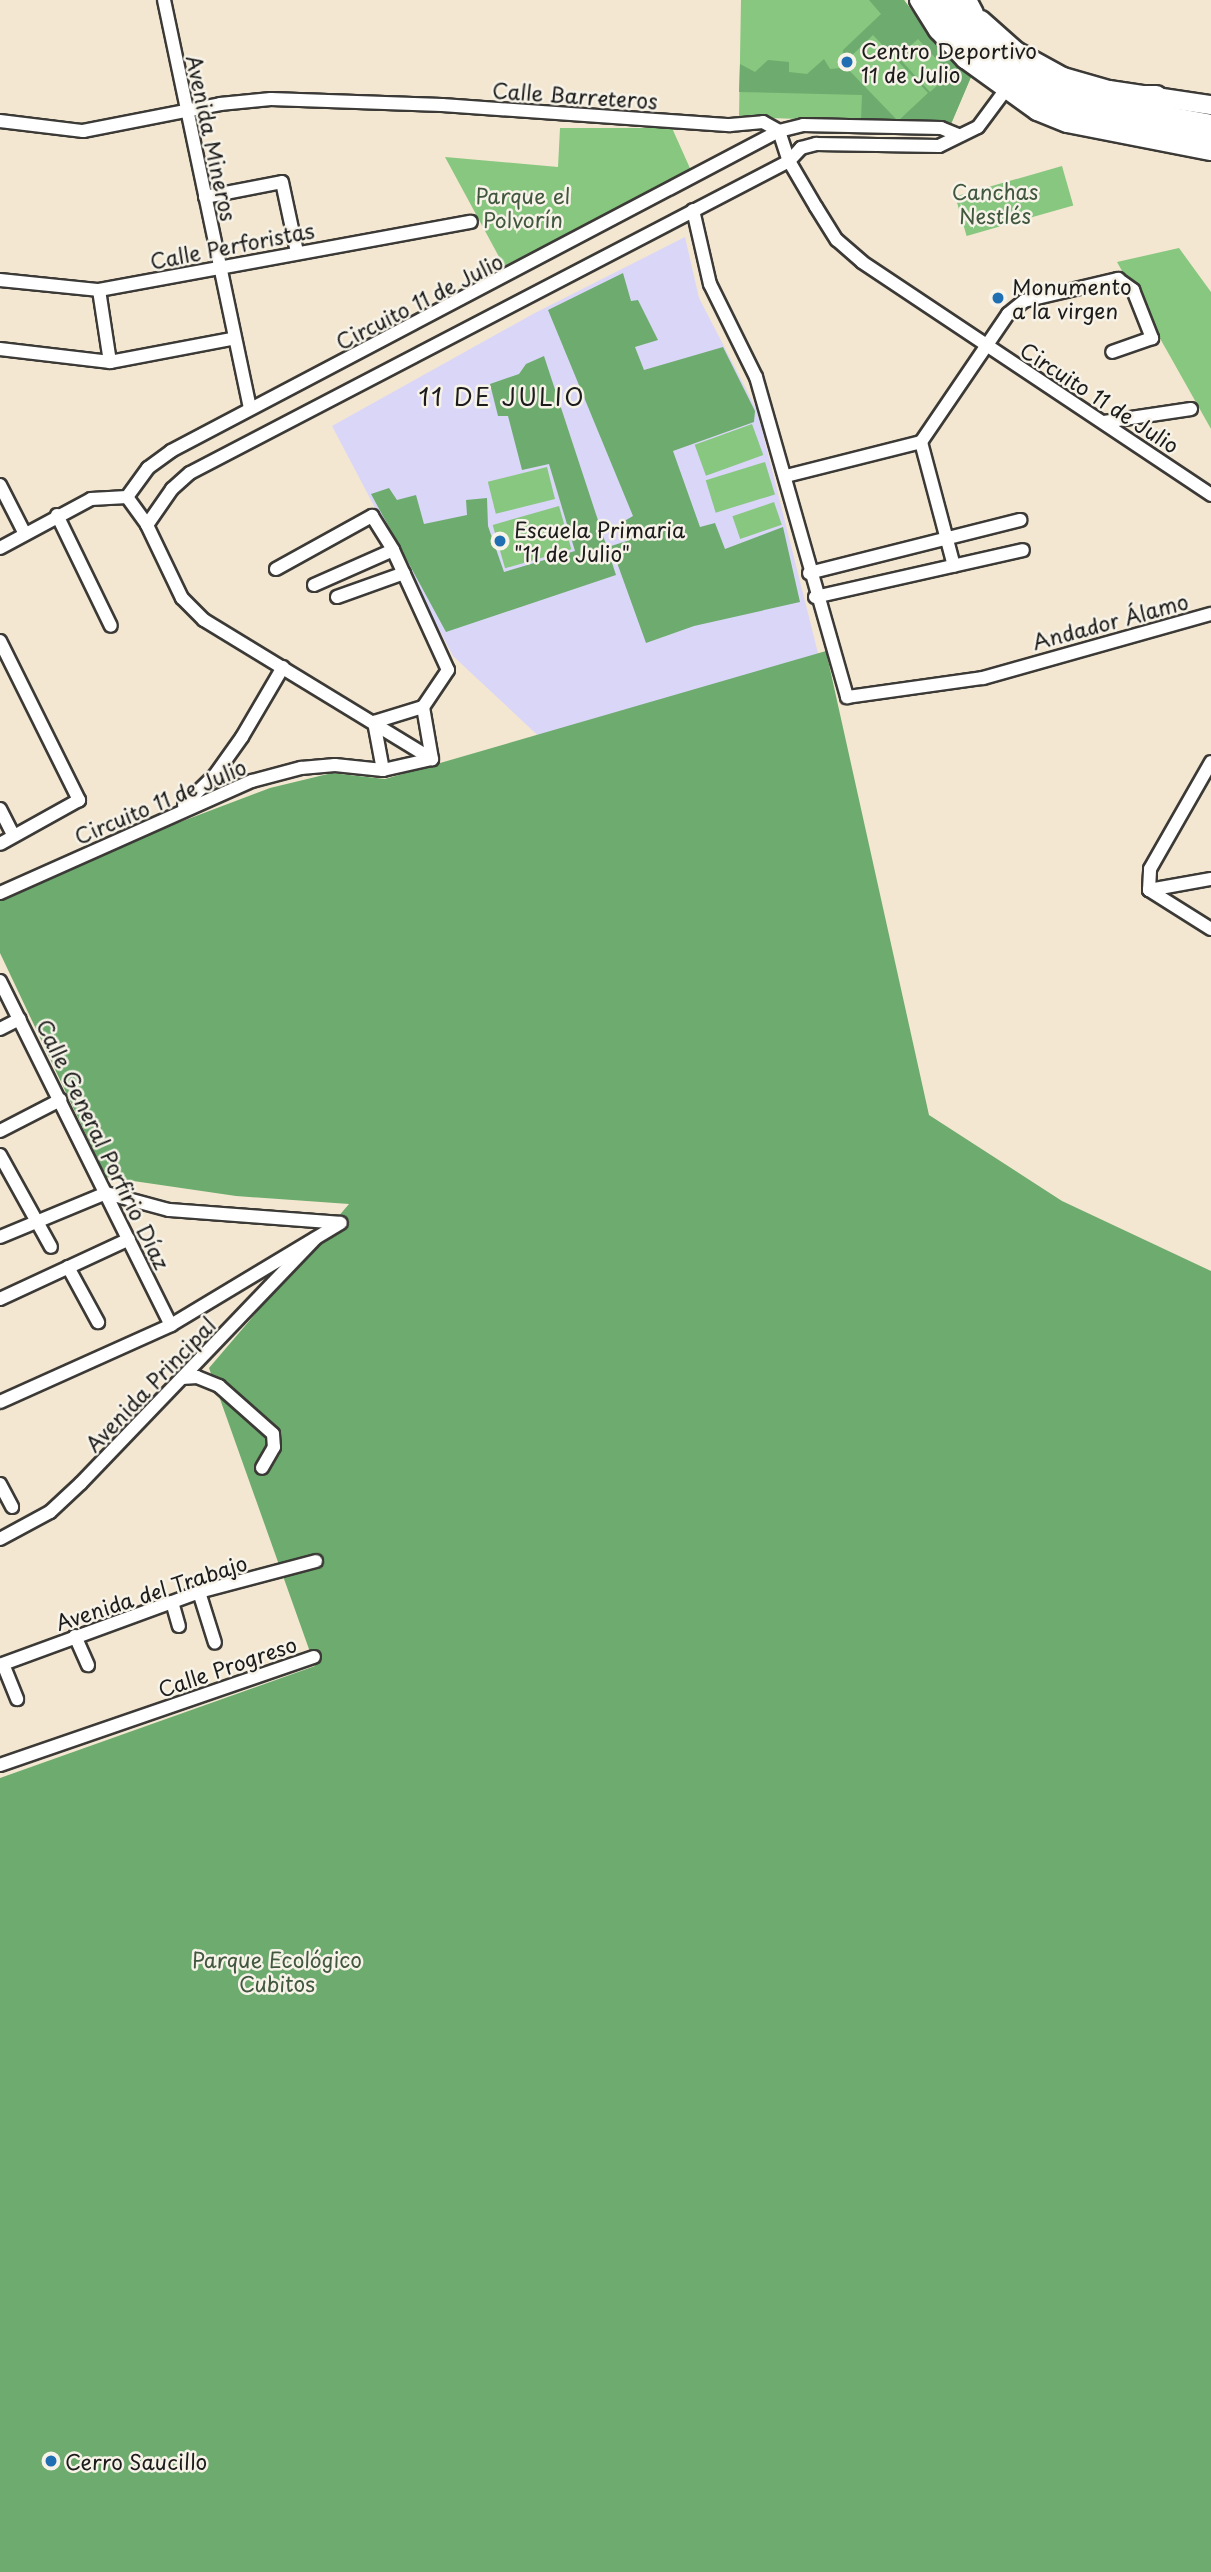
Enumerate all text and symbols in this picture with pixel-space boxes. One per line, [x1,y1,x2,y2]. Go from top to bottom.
place label: Centro Deportivo 11 de Julio [861,37,1037,87]
street label: Avenida Mineros [182,53,242,223]
marker: Centro Deportivo 11 de Julio [839,54,855,70]
street label: Calle Barreteros [492,77,658,113]
park label: Canchas Nestlés [952,178,1038,228]
park label: Parque el Polvorín [476,182,570,232]
street label: Calle Perforistas [148,217,316,273]
street label: Circuito 11 de Julio [329,247,509,355]
place label: Monumento a la virgen [1012,273,1132,323]
marker: Monumento a la virgen [990,290,1006,306]
street label: Circuito 11 de Julio [1014,335,1186,459]
district label: 11 DE JULIO [421,383,583,411]
place label: Escuela Primaria "11 de Julio" [514,516,684,566]
marker: Escuela Primaria "11 de Julio" [492,533,508,549]
street label: Andador Álamo [1029,588,1191,654]
street label: Circuito 11 de Julio [68,752,252,850]
street label: Calle General Porfirio Díaz [33,1016,175,1272]
street label: Avenida Principal [80,1312,220,1456]
street label: Avenida del Trabajo [52,1549,250,1635]
street label: Calle Progreso [154,1630,300,1702]
park label: Parque Ecológico Cubitos [192,1946,362,1996]
place label: Cerro Saucillo [65,2448,208,2474]
marker: Cerro Saucillo [43,2453,59,2469]

